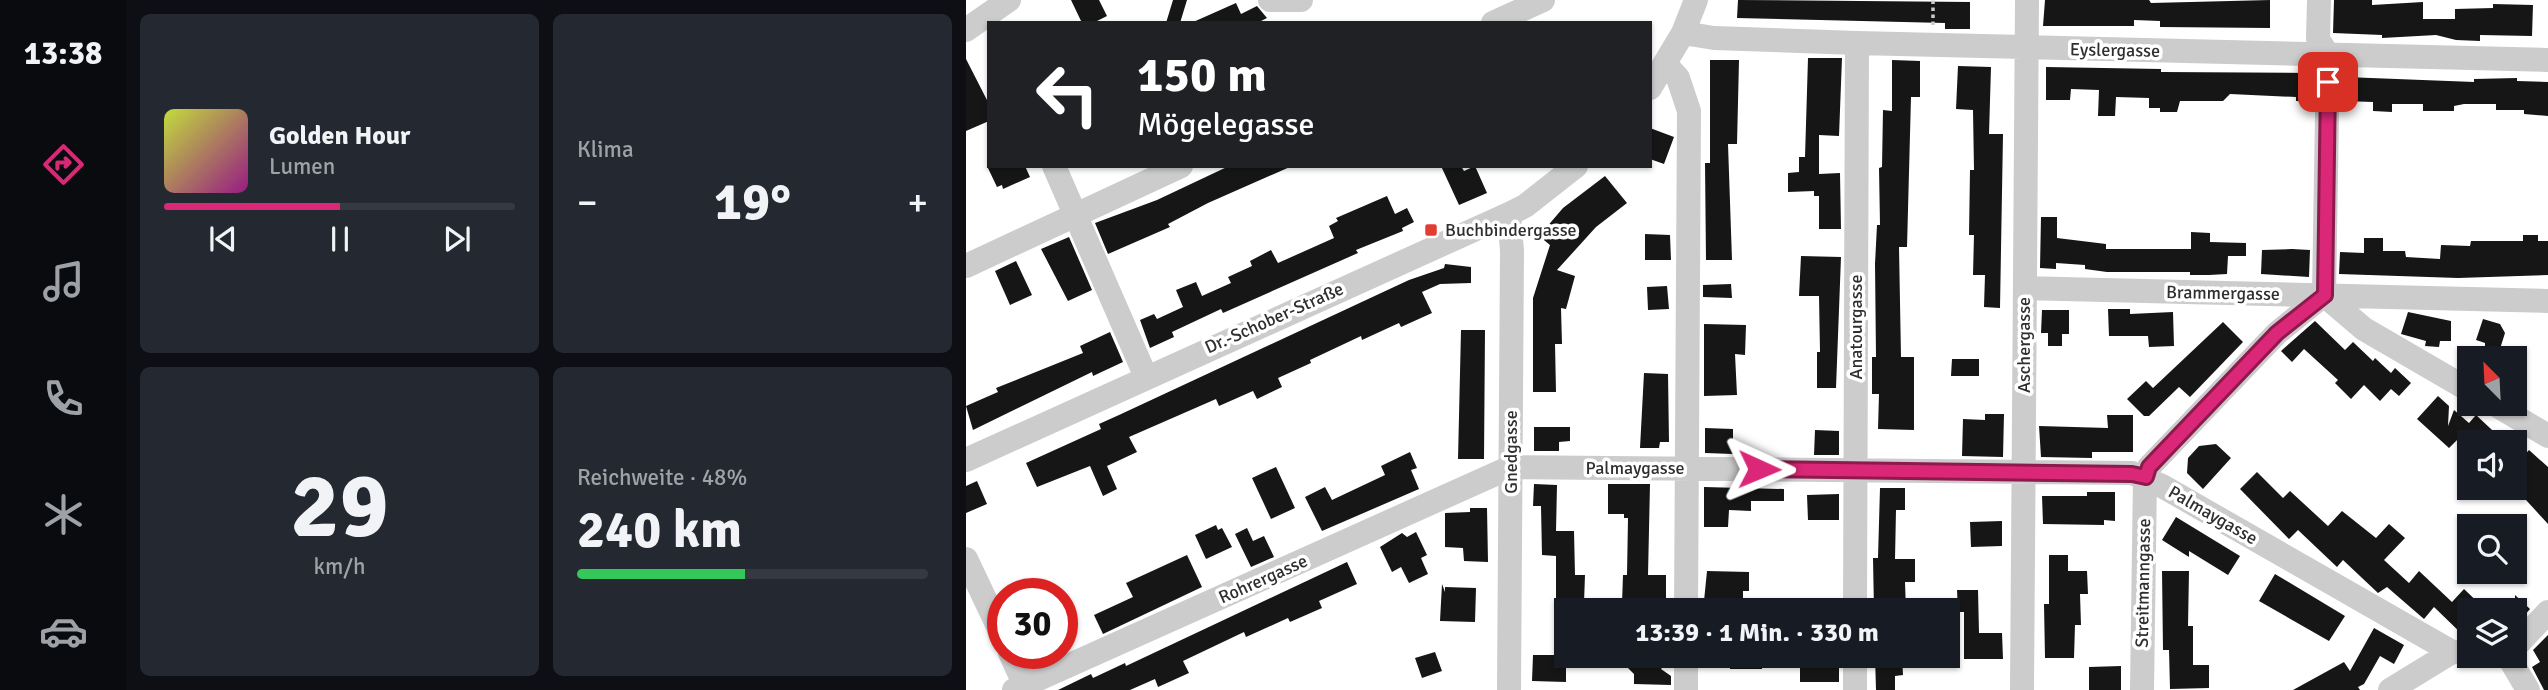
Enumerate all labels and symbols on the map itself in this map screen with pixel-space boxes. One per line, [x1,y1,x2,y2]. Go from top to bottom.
street label: Eyslergasse [2070,38,2160,62]
pin [2298,52,2358,112]
place label: Buchbindergasse [1445,219,1577,241]
marker: Buchbindergasse [1423,222,1439,238]
street label: Anatourgasse [1845,275,1867,379]
street label: Dr.-Schober-Straße [1201,278,1347,358]
street label: Brammergasse [2166,281,2280,305]
street label: Aschergasse [2013,297,2035,393]
north arrow [2457,346,2527,416]
street label: Gnedgasse [1500,410,1522,494]
position arrow [1722,432,1796,506]
street label: Palmaygasse [1585,457,1685,479]
street label: Palmaygasse [2165,481,2261,549]
street label: Streitmanngasse [2131,518,2155,648]
street label: Rohrergasse [1215,550,1311,608]
speed limit sign: 30 [987,578,1078,669]

